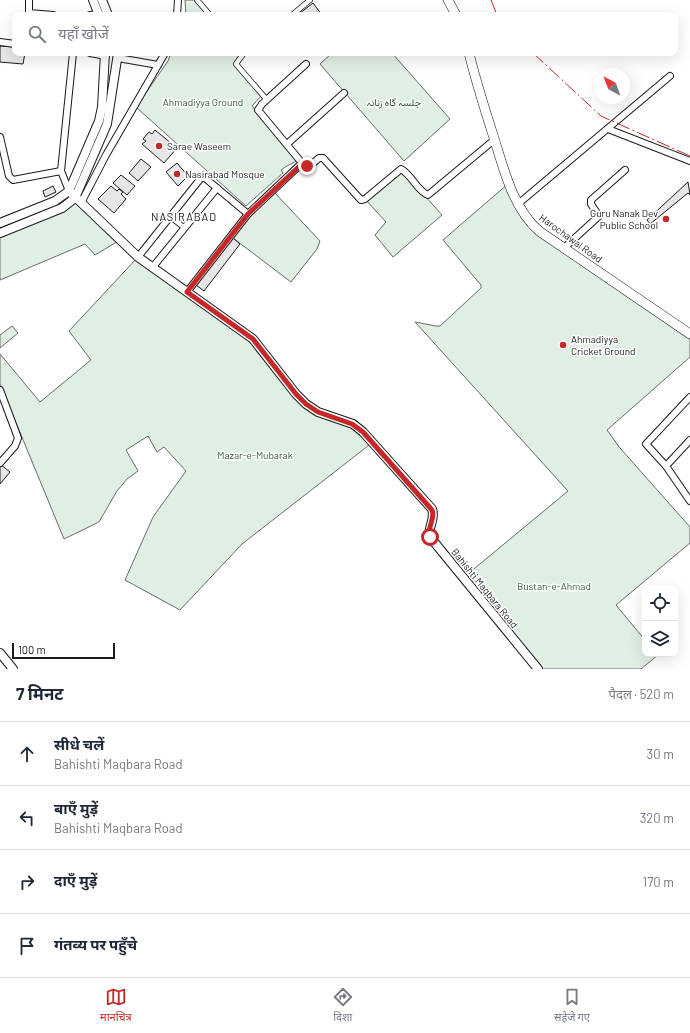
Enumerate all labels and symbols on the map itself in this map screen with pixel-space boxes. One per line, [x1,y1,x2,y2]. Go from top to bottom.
north arrow [594,68,630,104]
park label: Ahmadiyya Ground [163,96,243,108]
park label: جلسہ گاہ زنانہ [367,96,422,109]
place label: Sarae Waseem [167,140,231,152]
marker: Sarae Waseem [154,141,164,151]
route end [298,157,316,175]
place label: Nasirabad Mosque [185,168,265,180]
marker: Nasirabad Mosque [172,169,182,179]
place label: Guru Nanak Dev Public School [590,207,658,231]
district label: NASIRABAD [151,210,217,223]
street label: Harochawal Road [537,211,605,265]
marker: Guru Nanak Dev Public School [661,214,671,224]
place label: Ahmadiyya Cricket Ground [571,333,636,357]
marker: Ahmadiyya Cricket Ground [558,340,568,350]
park label: Mazar-e-Mubarak [217,449,293,461]
route start [421,528,439,546]
street label: Bahishti Maqbara Road [449,546,521,630]
park label: Bustan-e-Ahmad [517,580,591,592]
scale bar [12,641,115,660]

